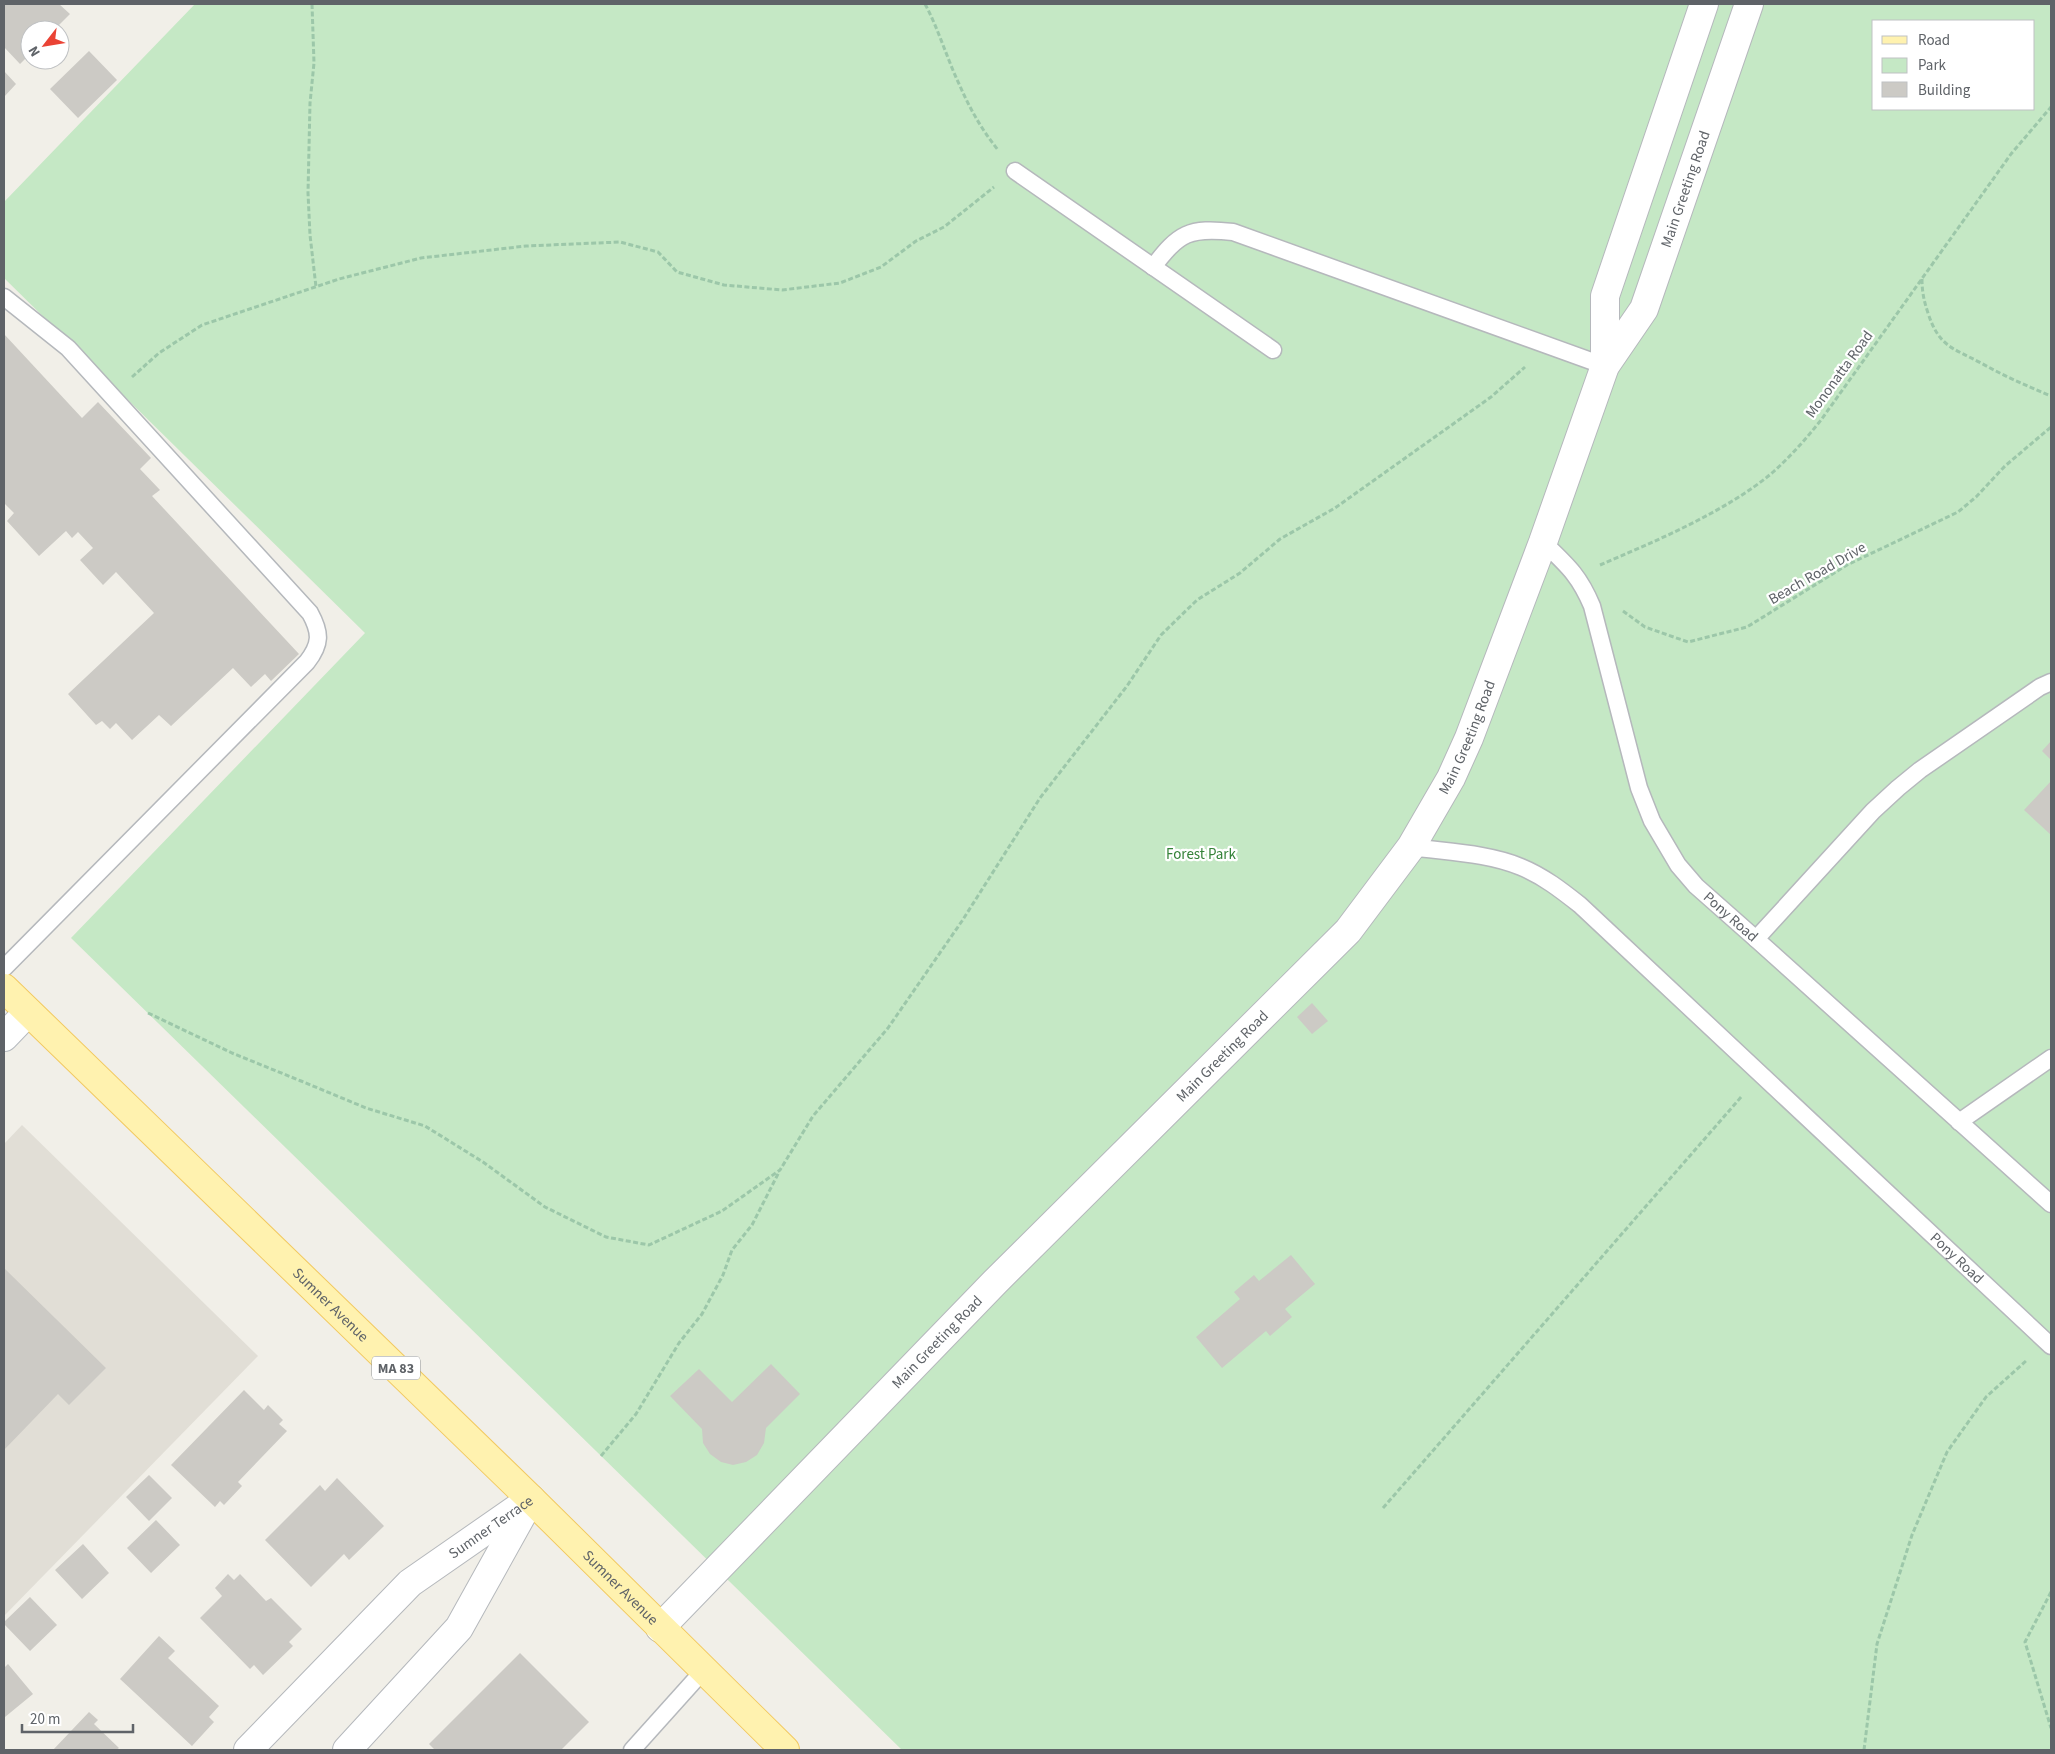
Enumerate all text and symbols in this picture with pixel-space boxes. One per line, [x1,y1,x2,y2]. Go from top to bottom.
north arrow [20,20,70,70]
legend [1872,20,2035,110]
text: Road [1918,30,1950,51]
text: N [24,42,46,60]
text: Park [1918,55,1947,76]
text: Building [1918,80,1971,101]
street label: Main Greeting Road [1656,128,1716,250]
street label: Mononatta Road [1801,326,1878,422]
street label: Beach Road Drive [1765,537,1870,610]
street label: Main Greeting Road [1434,677,1501,798]
park label: Forest Park [1166,844,1237,865]
street label: Pony Road [1698,887,1762,947]
street label: Main Greeting Road [1172,1006,1273,1107]
street label: Pony Road [1925,1228,1988,1289]
street label: Sumner Avenue [288,1263,373,1347]
street label: Main Greeting Road [887,1291,987,1394]
road number: MA 83 [372,1356,420,1380]
street label: Sumner Terrace [445,1491,538,1564]
street label: Sumner Avenue [578,1546,663,1630]
scale bar [22,1702,134,1734]
text: 20 m [30,1709,60,1730]

